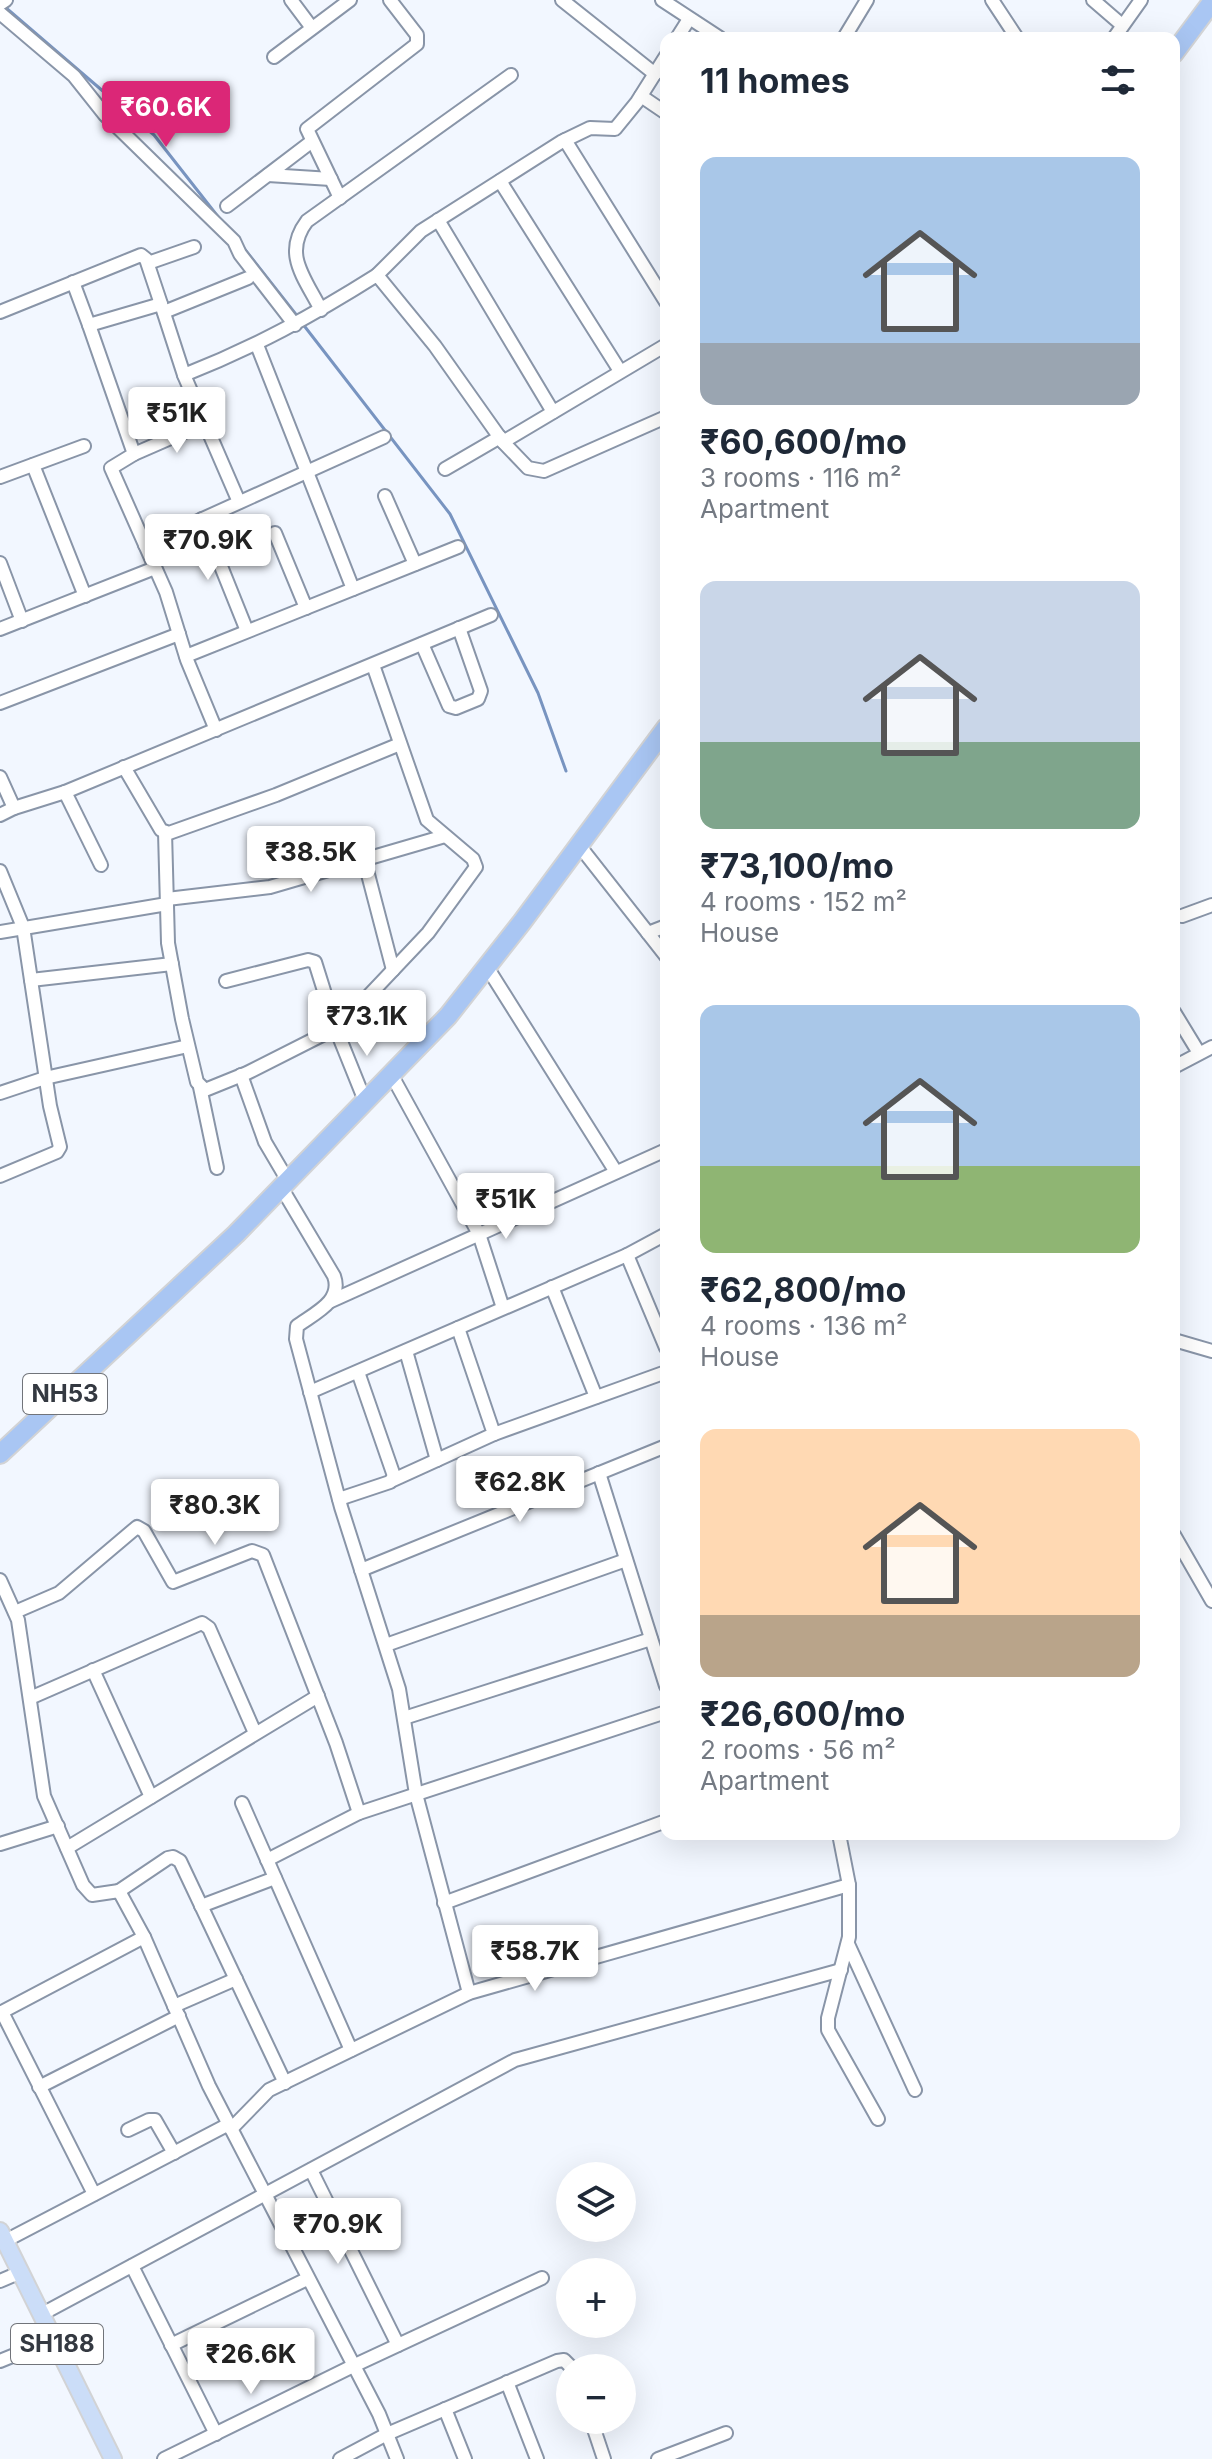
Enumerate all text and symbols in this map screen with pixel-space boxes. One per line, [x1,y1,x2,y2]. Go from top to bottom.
icon: filters [1096,58,1140,102]
text: 11 homes [700,60,850,101]
pin: ₹60.6K [101,81,231,149]
text: ₹60.6K [120,91,212,122]
icon: home [848,209,992,353]
pin: ₹51K [130,387,224,455]
text: ₹51K [146,397,208,428]
text: ₹60,600/mo [700,421,907,462]
text: 3 rooms · 116 m² [700,462,901,493]
text: Apartment [700,493,829,524]
pin: ₹70.9K [143,514,273,582]
text: ₹70.9K [163,524,253,555]
icon: home [848,633,992,777]
pin: ₹38.5K [246,826,376,894]
text: ₹38.5K [265,836,357,867]
text: ₹73,100/mo [700,845,894,886]
text: 4 rooms · 152 m² [700,886,907,917]
text: House [700,917,779,948]
pin: ₹73.1K [302,990,432,1058]
text: ₹73.1K [326,1000,408,1031]
icon: home [848,1057,992,1201]
pin: ₹51K [459,1173,553,1241]
text: ₹51K [475,1183,537,1214]
text: ₹62,800/mo [700,1269,906,1310]
text: 4 rooms · 136 m² [700,1310,908,1341]
text: House [700,1341,779,1372]
road number: NH53 [23,1374,107,1414]
pin: ₹62.8K [455,1456,585,1524]
text: ₹62.8K [474,1466,566,1497]
pin: ₹80.3K [150,1479,280,1547]
icon: home [848,1481,992,1625]
text: ₹80.3K [169,1489,261,1520]
text: ₹26,600/mo [700,1693,905,1734]
text: 2 rooms · 56 m² [700,1734,896,1765]
text: Apartment [700,1765,829,1796]
pin: ₹58.7K [470,1925,600,1993]
text: ₹58.7K [490,1935,580,1966]
map controls [556,2162,636,2434]
button: layers [556,2162,636,2242]
pin: ₹70.9K [273,2198,403,2266]
text: ₹70.9K [293,2208,383,2239]
button: + [556,2258,636,2338]
road number: SH188 [11,2324,103,2364]
pin: ₹26.6K [186,2328,316,2396]
text: ₹26.6K [206,2338,296,2369]
button: − [556,2354,636,2434]

